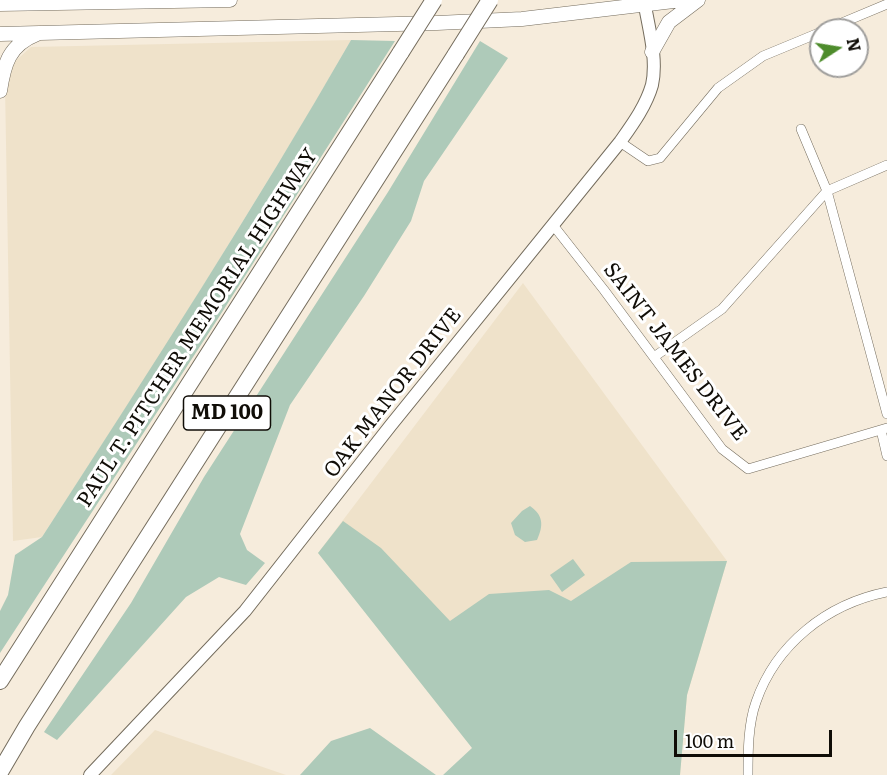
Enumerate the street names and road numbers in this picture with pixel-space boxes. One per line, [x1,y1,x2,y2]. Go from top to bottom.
street label: PAUL T. PITCHER MEMORIAL HIGHWAY [72,144,324,512]
street label: SAINT JAMES DRIVE [598,258,752,446]
street label: OAK MANOR DRIVE [319,303,467,483]
road number: MD 100 [184,396,270,430]

